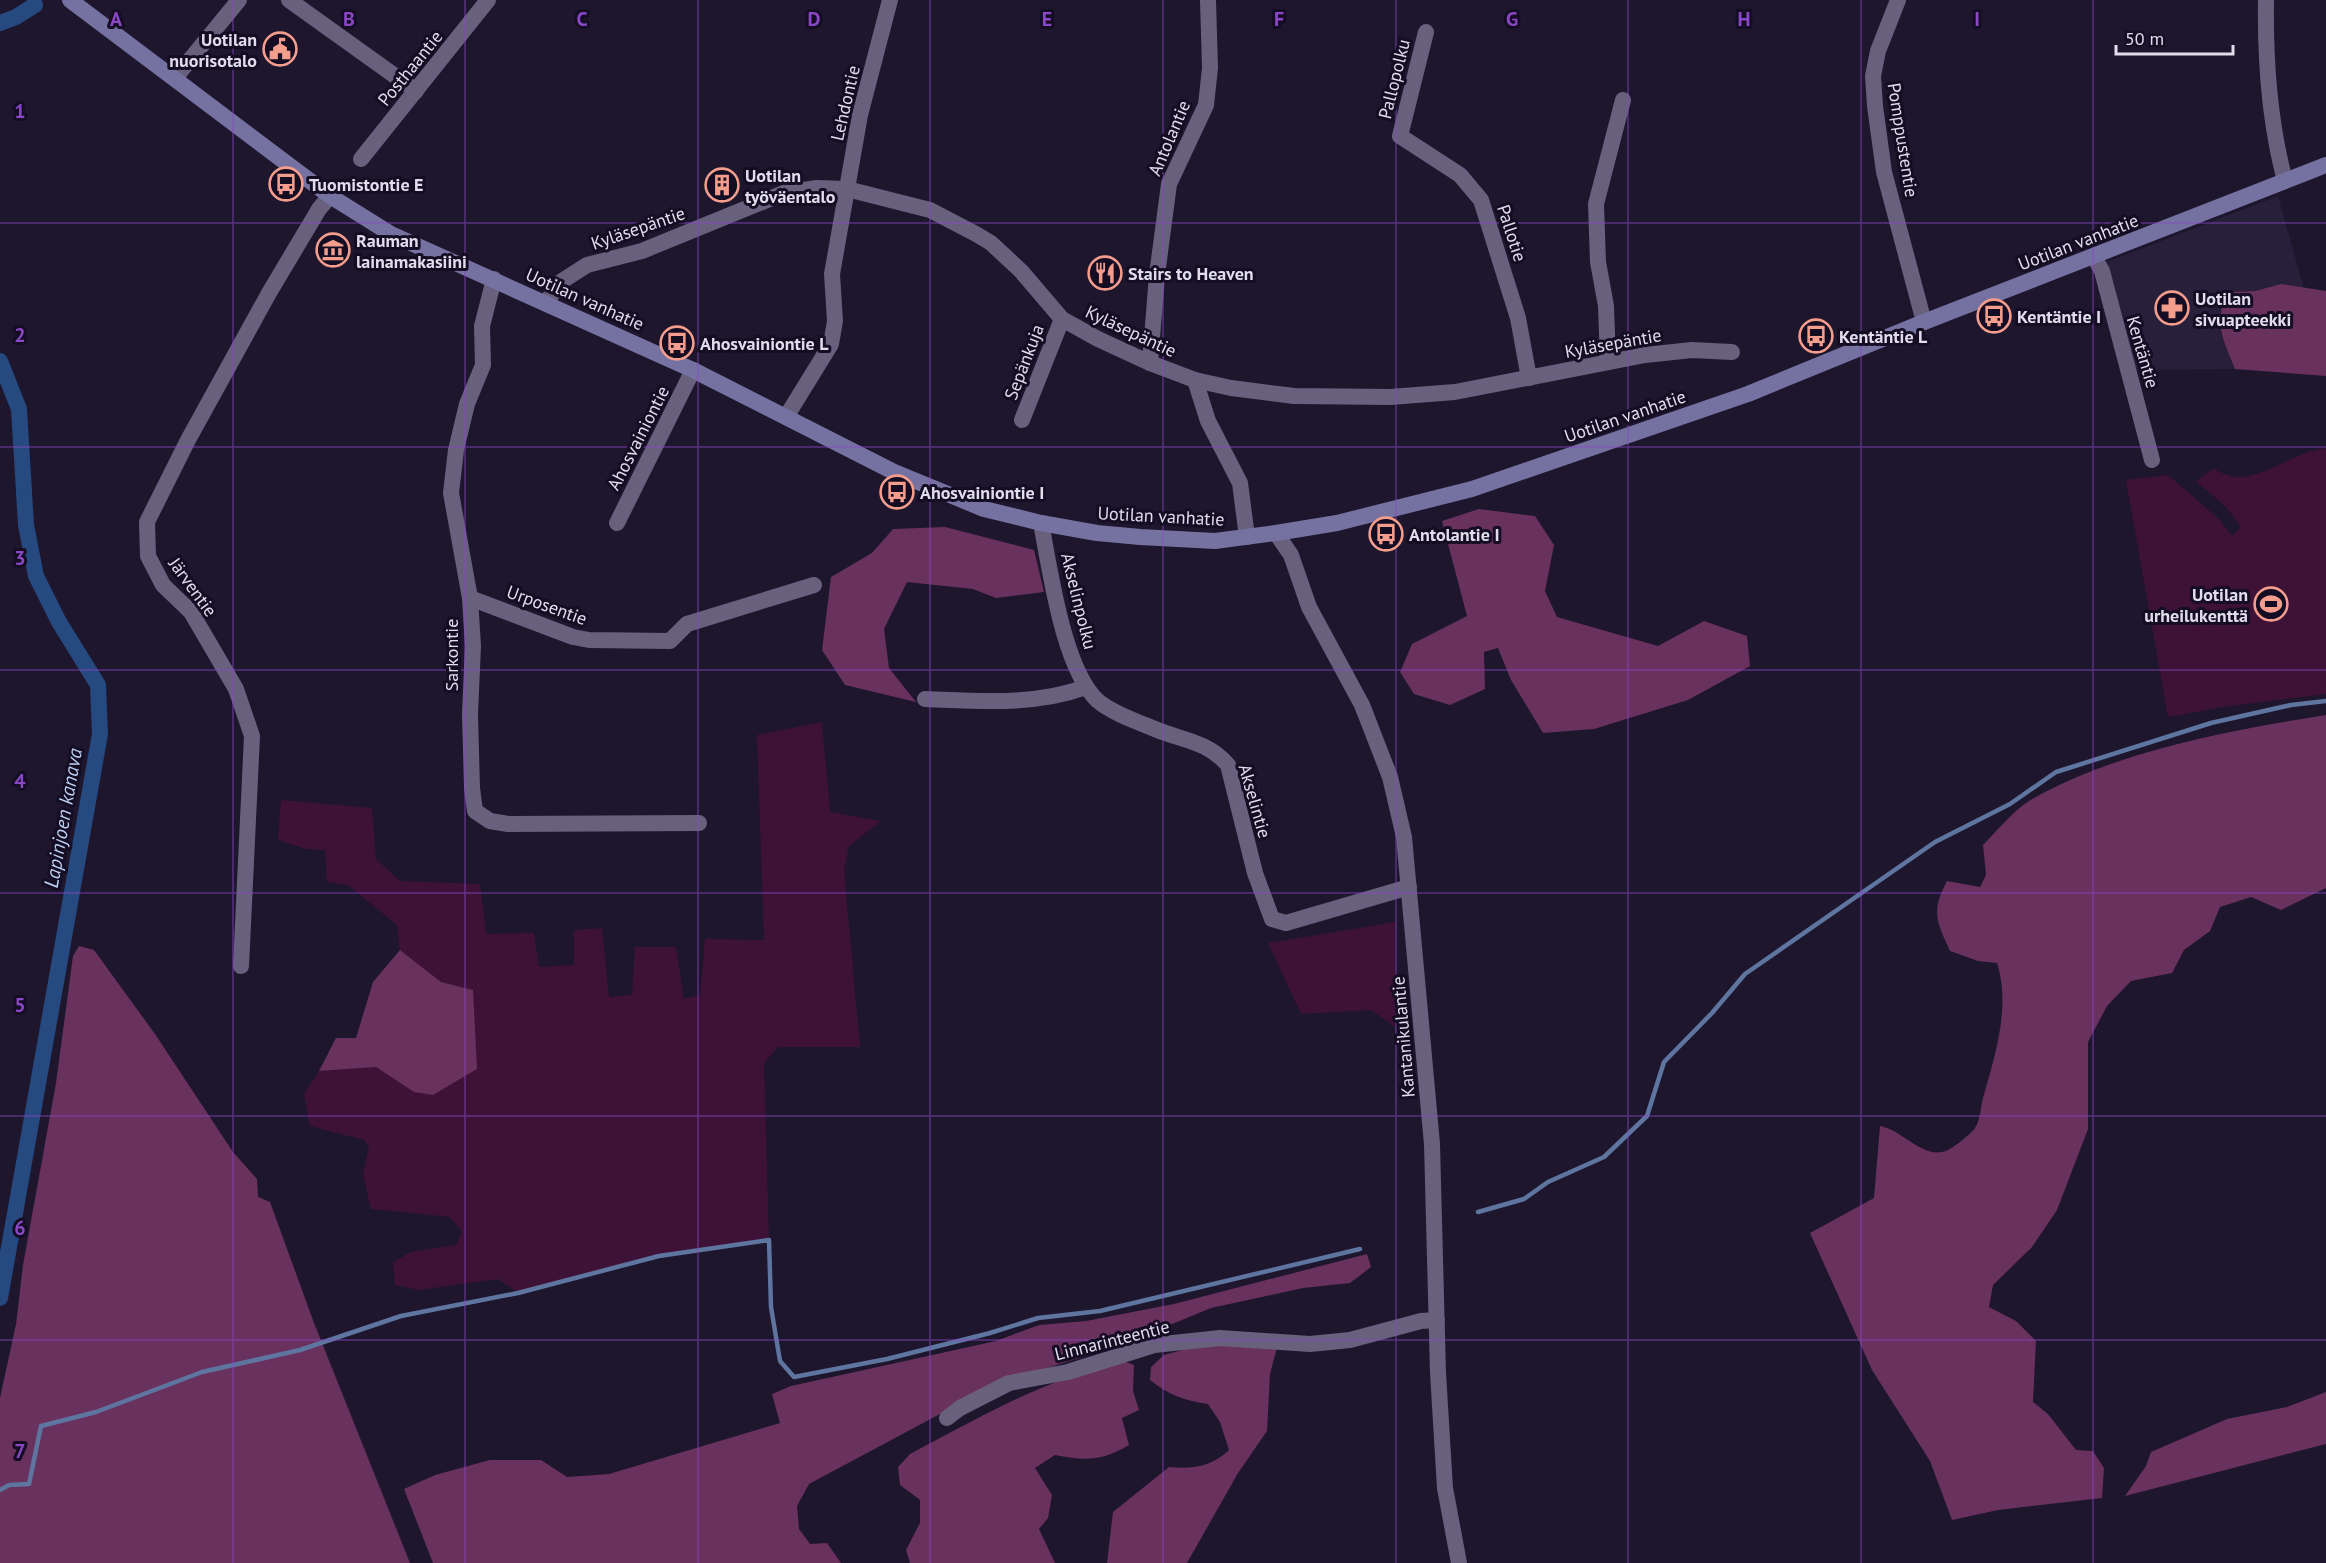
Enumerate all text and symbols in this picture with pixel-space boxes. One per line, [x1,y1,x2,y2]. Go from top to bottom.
text: A [110,6,123,32]
text: B [343,6,355,32]
text: C [576,6,588,32]
text: D [808,6,821,32]
text: E [1042,6,1052,32]
text: F [1274,6,1284,32]
text: G [1506,6,1518,32]
text: H [1737,6,1751,32]
text: I [1974,6,1980,32]
scale bar [2116,18,2233,56]
street label: Posthaantie [373,26,447,110]
text: 50 m [2125,27,2164,50]
place label: Uotilan nuorisotalo [169,28,257,72]
public building icon: Uotilan nuorisotalo [262,31,298,67]
street label: Pallopolku [1373,37,1415,121]
street label: Lehdontie [825,63,865,143]
street label: Pomppustentie [1883,81,1923,199]
street label: Antolantie [1143,97,1195,179]
text: 1 [14,98,26,124]
place label: Uotilan työväentalo [745,164,836,208]
bus stop icon: Tuomistontie E [268,166,304,202]
building icon: Uotilan työväentalo [704,167,740,203]
place label: Tuomistontie E [309,173,424,196]
street label: Kyläsepäntie [588,201,688,255]
street label: Pallotie [1492,202,1532,264]
street label: Uotilan vanhatie [2015,208,2141,276]
place label: Rauman lainamakasiini [356,229,467,273]
museum icon: Rauman lainamakasiini [315,232,351,268]
restaurant icon: Stairs to Heaven [1087,255,1123,291]
place label: Stairs to Heaven [1128,262,1254,285]
street label: Uotilan vanhatie [522,263,648,335]
place label: Uotilan sivuapteekki [2195,287,2291,331]
pharmacy icon: Uotilan sivuapteekki [2154,290,2190,326]
bus stop icon: Kentäntie I [1976,298,2012,334]
street label: Kyläsepäntie [1082,300,1180,362]
place label: Kentäntie I [2017,305,2101,328]
street label: Kentäntie [2122,313,2164,391]
bus stop icon: Kentäntie L [1798,318,1834,354]
street label: Sepänkuja [999,321,1049,403]
text: 2 [14,322,26,348]
street label: Kyläsepäntie [1563,323,1663,363]
bus stop icon: Ahosvainiontie L [659,325,695,361]
place label: Kentäntie L [1839,325,1928,348]
place label: Ahosvainiontie L [700,332,829,355]
street label: Ahosvainiontie [602,382,674,494]
street label: Uotilan vanhatie [1561,384,1689,448]
bus stop icon: Ahosvainiontie I [879,474,915,510]
place label: Ahosvainiontie I [920,481,1044,504]
street label: Uotilan vanhatie [1097,501,1225,531]
bus stop icon: Antolantie I [1368,516,1404,552]
place label: Antolantie I [1409,523,1500,546]
text: 3 [14,545,26,571]
street label: Akselinpolku [1056,550,1102,652]
street label: Järventie [163,552,222,621]
street label: Urposentie [504,580,590,630]
place label: Uotilan urheilukenttä [2144,583,2248,627]
sports icon: Uotilan urheilukenttä [2253,586,2289,622]
street label: Sarkontie [440,619,463,691]
water label: Lapinjoen kanava [38,746,88,890]
street label: Akselintie [1233,761,1277,841]
text: 4 [14,768,26,794]
street label: Kantanikulantie [1386,976,1420,1098]
text: 5 [14,992,26,1018]
text: 6 [14,1215,26,1241]
street label: Linnarinteentie [1052,1315,1172,1365]
text: 7 [14,1438,26,1464]

